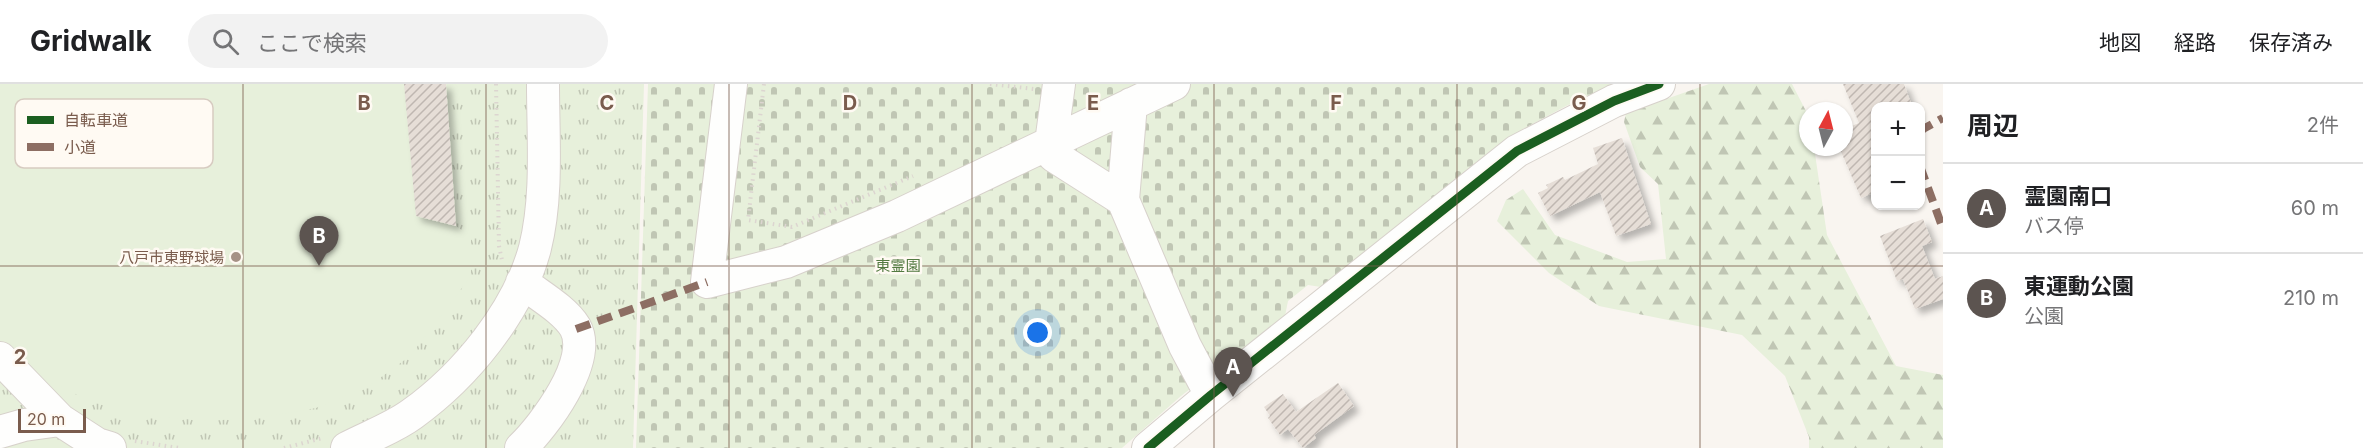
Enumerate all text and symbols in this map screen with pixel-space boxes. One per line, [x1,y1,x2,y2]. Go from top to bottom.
search box [188,14,608,68]
text: Gridwalk [30,24,152,58]
icon: search [209,25,242,58]
text: ここで検索 [257,30,367,56]
text: 地図 [2099,30,2141,55]
text: 経路 [2174,30,2216,55]
text: 保存済み [2249,30,2333,55]
text: B [357,91,371,115]
text: C [600,91,614,115]
text: D [843,91,857,115]
text: E [1087,91,1099,115]
text: F [1330,91,1342,115]
text: G [1571,91,1587,115]
legend [15,99,213,168]
north arrow [1799,102,1853,156]
map controls [1871,102,1925,210]
button: + [1871,102,1925,156]
text: 自転車道 [64,110,128,130]
text: 周辺 [1967,110,2019,141]
text: 2件 [2307,113,2339,137]
text: 小道 [64,137,96,157]
button: − [1871,156,1925,210]
text: 霊園南口 [2024,183,2112,209]
text: A [1979,196,1994,220]
text: 60 m [2291,196,2339,220]
text: バス停 [2024,214,2084,238]
pin: B [300,216,338,266]
place label: 八戸市東野球場 [119,248,224,267]
marker: 八戸市東野球場 [229,250,243,264]
park label: 東霊園 [875,256,921,275]
text: 東運動公園 [2024,273,2134,299]
text: B [1980,286,1993,310]
text: 210 m [2283,286,2339,310]
text: 公園 [2024,304,2064,328]
your location [1023,318,1052,347]
text: 2 [14,345,26,369]
pin: A [1214,348,1252,397]
scale bar [18,406,86,434]
text: 20 m [27,409,65,429]

